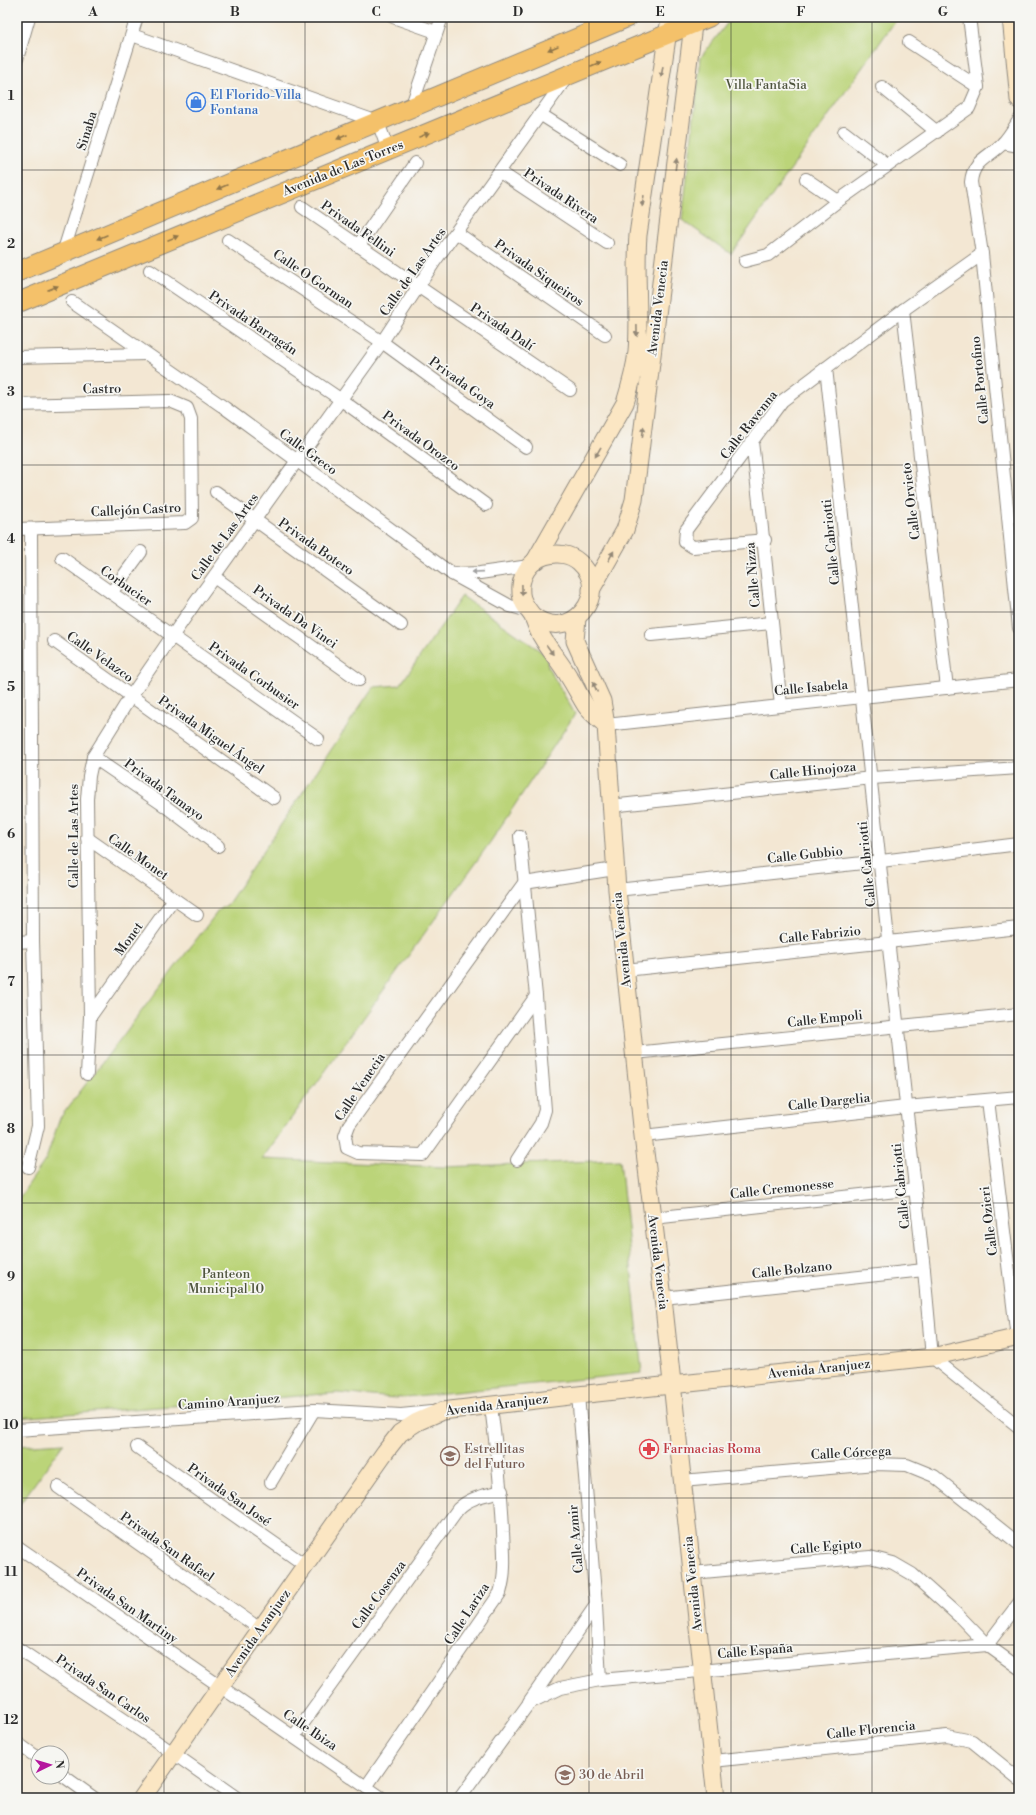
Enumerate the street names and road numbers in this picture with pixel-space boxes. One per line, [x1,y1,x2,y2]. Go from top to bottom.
street label: Sinaba [73,109,101,153]
street label: Avenida de Las Torres [279,136,406,200]
street label: Privada Rivera [520,165,602,227]
street label: Privada Fellini [318,198,398,260]
street label: Calle de Las Artes [377,224,450,319]
street label: Privada Siqueiros [491,236,587,310]
street label: Calle O Gorman [270,246,357,312]
street label: Avenida Venecia [644,259,672,358]
street label: Privada Barragán [206,287,301,359]
street label: Privada Dalí [467,300,538,355]
street label: Calle Portofino [967,335,993,425]
street label: Privada Goya [426,354,499,413]
street label: Castro [83,381,121,397]
street label: Calle Ravenna [717,387,781,463]
street label: Privada Orozco [379,408,463,474]
street label: Calle Greco [276,426,340,478]
street label: Calle Orvieto [898,461,924,541]
street label: Calle de Las Artes [188,490,262,584]
street label: Calle Cabriotti [819,498,843,586]
street label: Callejón Castro [90,500,182,520]
street label: Privada Botero [275,515,357,579]
street label: Calle Nizza [742,541,764,608]
street label: Corbucier [97,562,155,610]
street label: Privada Da Vinci [250,582,340,652]
street label: Calle Velazco [64,628,136,686]
street label: Privada Corbusier [205,639,303,714]
street label: Calle Isabela [773,677,849,699]
street label: Privada Miguel Ángel [155,692,268,778]
street label: Privada Tamayo [121,756,207,824]
street label: Calle Hinojoza [769,758,857,783]
street label: Calle de Las Artes [66,784,82,888]
street label: Calle Cabriotti [855,820,879,908]
street label: Calle Monet [105,830,172,884]
street label: Calle Gubbio [766,843,844,867]
street label: Avenida Venecia [609,891,635,990]
street label: Monet [111,919,147,959]
street label: Calle Fabrizio [778,923,862,947]
street label: Calle Empoli [787,1007,863,1031]
street label: Calle Venecia [331,1049,389,1124]
street label: Calle Dargelia [787,1090,871,1114]
street label: Calle Cabriotti [889,1142,913,1230]
street label: Calle Cremonesse [729,1176,835,1202]
street label: Calle Ozieri [977,1185,1001,1257]
street label: Avenida Venecia [644,1212,672,1311]
street label: Calle Bolzano [751,1258,833,1282]
street label: Avenida Aranjuez [766,1356,871,1382]
street label: Camino Aranjuez [177,1390,281,1414]
street label: Avenida Aranjuez [444,1391,549,1419]
street label: Calle Córcega [810,1443,892,1463]
street label: Privada San José [184,1460,274,1530]
street label: Calle Azmir [565,1504,587,1574]
street label: Privada San Rafael [117,1509,217,1585]
street label: Avenida Venecia [680,1535,706,1634]
street label: Calle Egipto [790,1536,862,1558]
street label: Calle Cosenza [349,1557,410,1633]
street label: Privada San Martiny [73,1565,181,1647]
street label: Calle Lariza [441,1580,493,1648]
street label: Avenida Aranjuez [221,1586,294,1681]
street label: Calle España [717,1640,794,1662]
street label: Privada San Carlos [53,1651,154,1727]
street label: Calle Ibiza [280,1706,340,1754]
street label: Calle Florencia [826,1717,917,1743]

